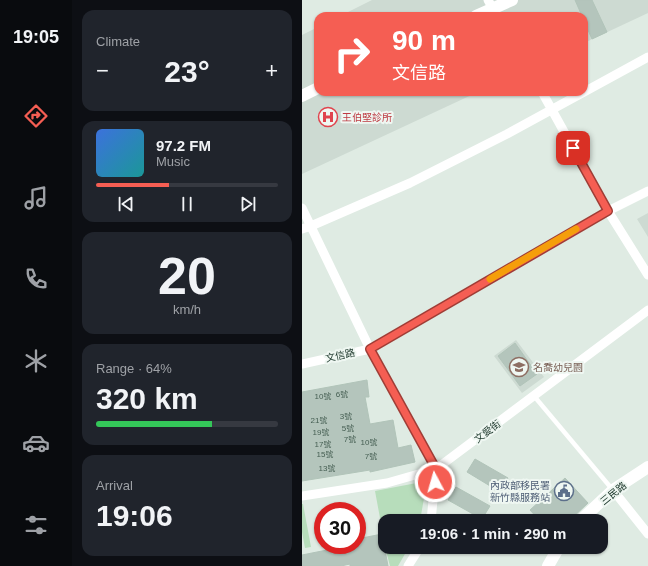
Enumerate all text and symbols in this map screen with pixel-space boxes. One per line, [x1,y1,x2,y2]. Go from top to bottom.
text: 90 m [392,25,456,56]
text: 19:05 [13,27,59,47]
icon: right [326,28,378,80]
text: Climate [96,34,140,49]
text: 23° [164,55,210,88]
text: − [96,58,109,83]
text: + [265,58,278,83]
text: 文信路 [392,63,446,83]
icon: directions [22,102,50,130]
hospital icon: 王伯堅診所 [317,106,339,128]
place label: 王伯堅診所 [342,112,392,123]
pin [556,131,590,165]
text: 97.2 FM [156,137,211,154]
icon: arrive [562,137,584,159]
text: Music [156,154,190,169]
icon: music [22,184,50,212]
icon: previous [115,193,137,215]
icon: pause [176,193,198,215]
icon: next [237,193,259,215]
text: 20 [158,247,216,305]
icon: phone [22,265,50,293]
text: km/h [173,302,201,317]
icon: climate [22,347,50,375]
street label: 文信路 [324,347,356,364]
school or university icon: 名喬幼兒園 [508,356,530,378]
text: Range · 64% [96,361,172,376]
place label: 名喬幼兒園 [533,362,583,373]
text: 320 km [96,382,198,415]
house number: 6號 [336,390,348,399]
house number: 10號 [315,392,331,401]
house number: 3號 [340,412,352,421]
house number: 21號 [311,416,327,425]
street label: 文愛街 [472,418,503,445]
house number: 5號 [342,424,354,433]
house number: 19號 [313,428,329,437]
icon: car [22,429,50,457]
house number: 7號 [344,435,356,444]
house number: 10號 [361,438,377,447]
house number: 17號 [315,440,331,449]
house number: 15號 [317,450,333,459]
house number: 7號 [365,452,377,461]
position arrow [414,461,456,503]
house number: 13號 [319,464,335,473]
text: Arrival [96,478,133,493]
place label: 內政部移民署 新竹縣服務站 [490,480,550,503]
public building icon: 內政部移民署 新竹縣服務站 [553,480,575,502]
street label: 三民路 [598,480,628,507]
text: 19:06 [96,499,173,532]
speed limit sign: 30 [314,502,366,554]
icon: filters [22,511,50,539]
text: 19:06 · 1 min · 290 m [420,525,566,542]

